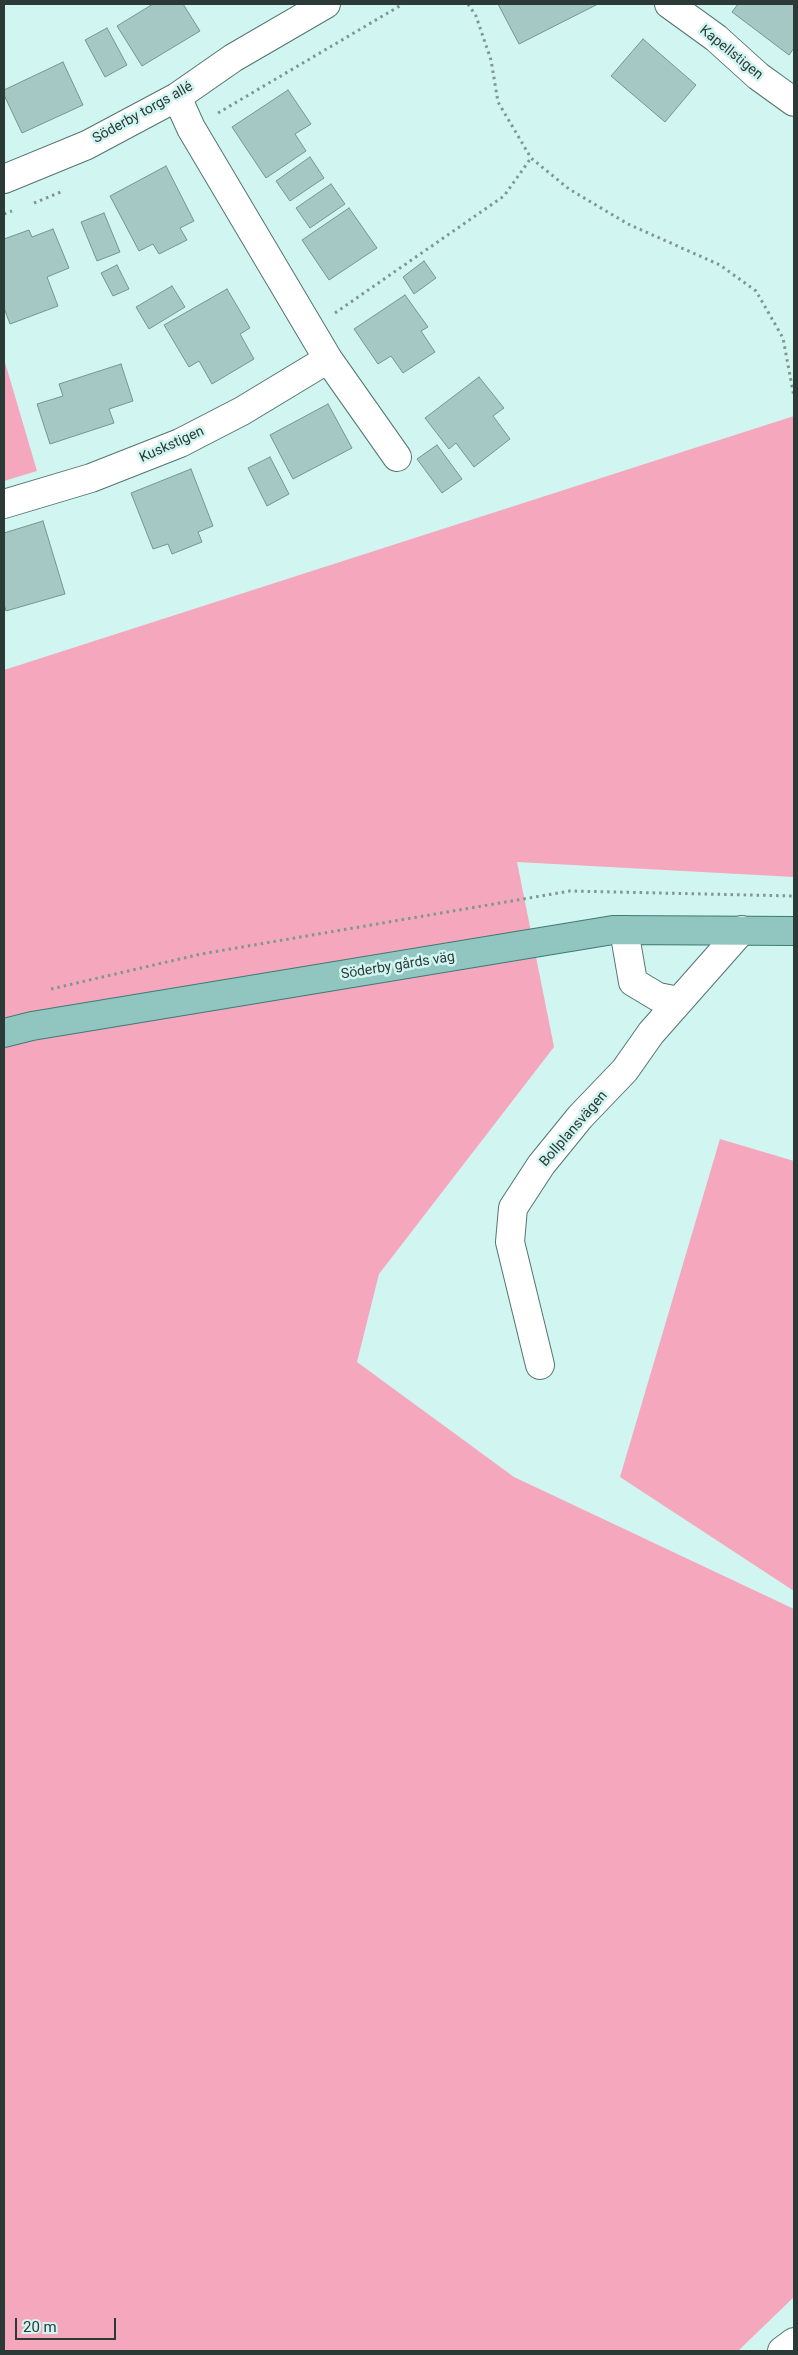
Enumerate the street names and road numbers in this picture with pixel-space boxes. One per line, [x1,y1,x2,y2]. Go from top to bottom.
street label: Kapellstigen [696,22,766,84]
street label: Söderby torgs allé [90,79,196,147]
street label: Kuskstigen [137,423,207,467]
street label: Söderby gårds väg [340,949,456,983]
street label: Bollplansvägen [537,1088,611,1170]

